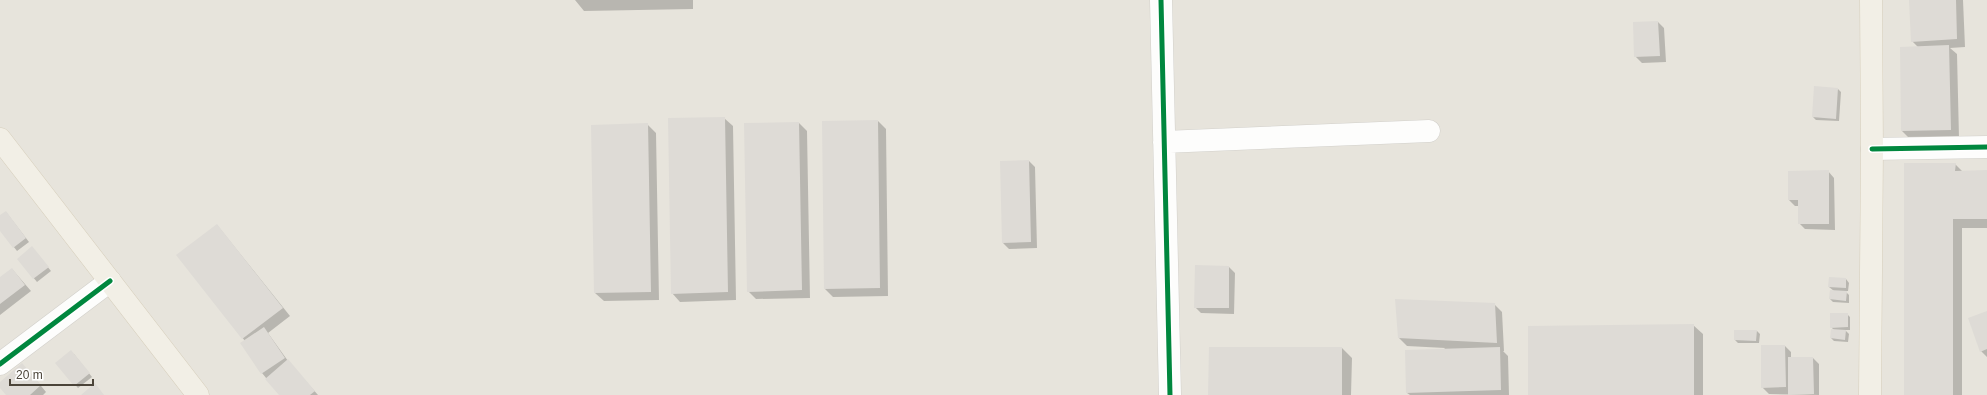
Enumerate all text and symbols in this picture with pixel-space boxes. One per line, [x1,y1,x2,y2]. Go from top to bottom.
scale bar [10,361,93,387]
text: 20 m [16,368,43,382]

